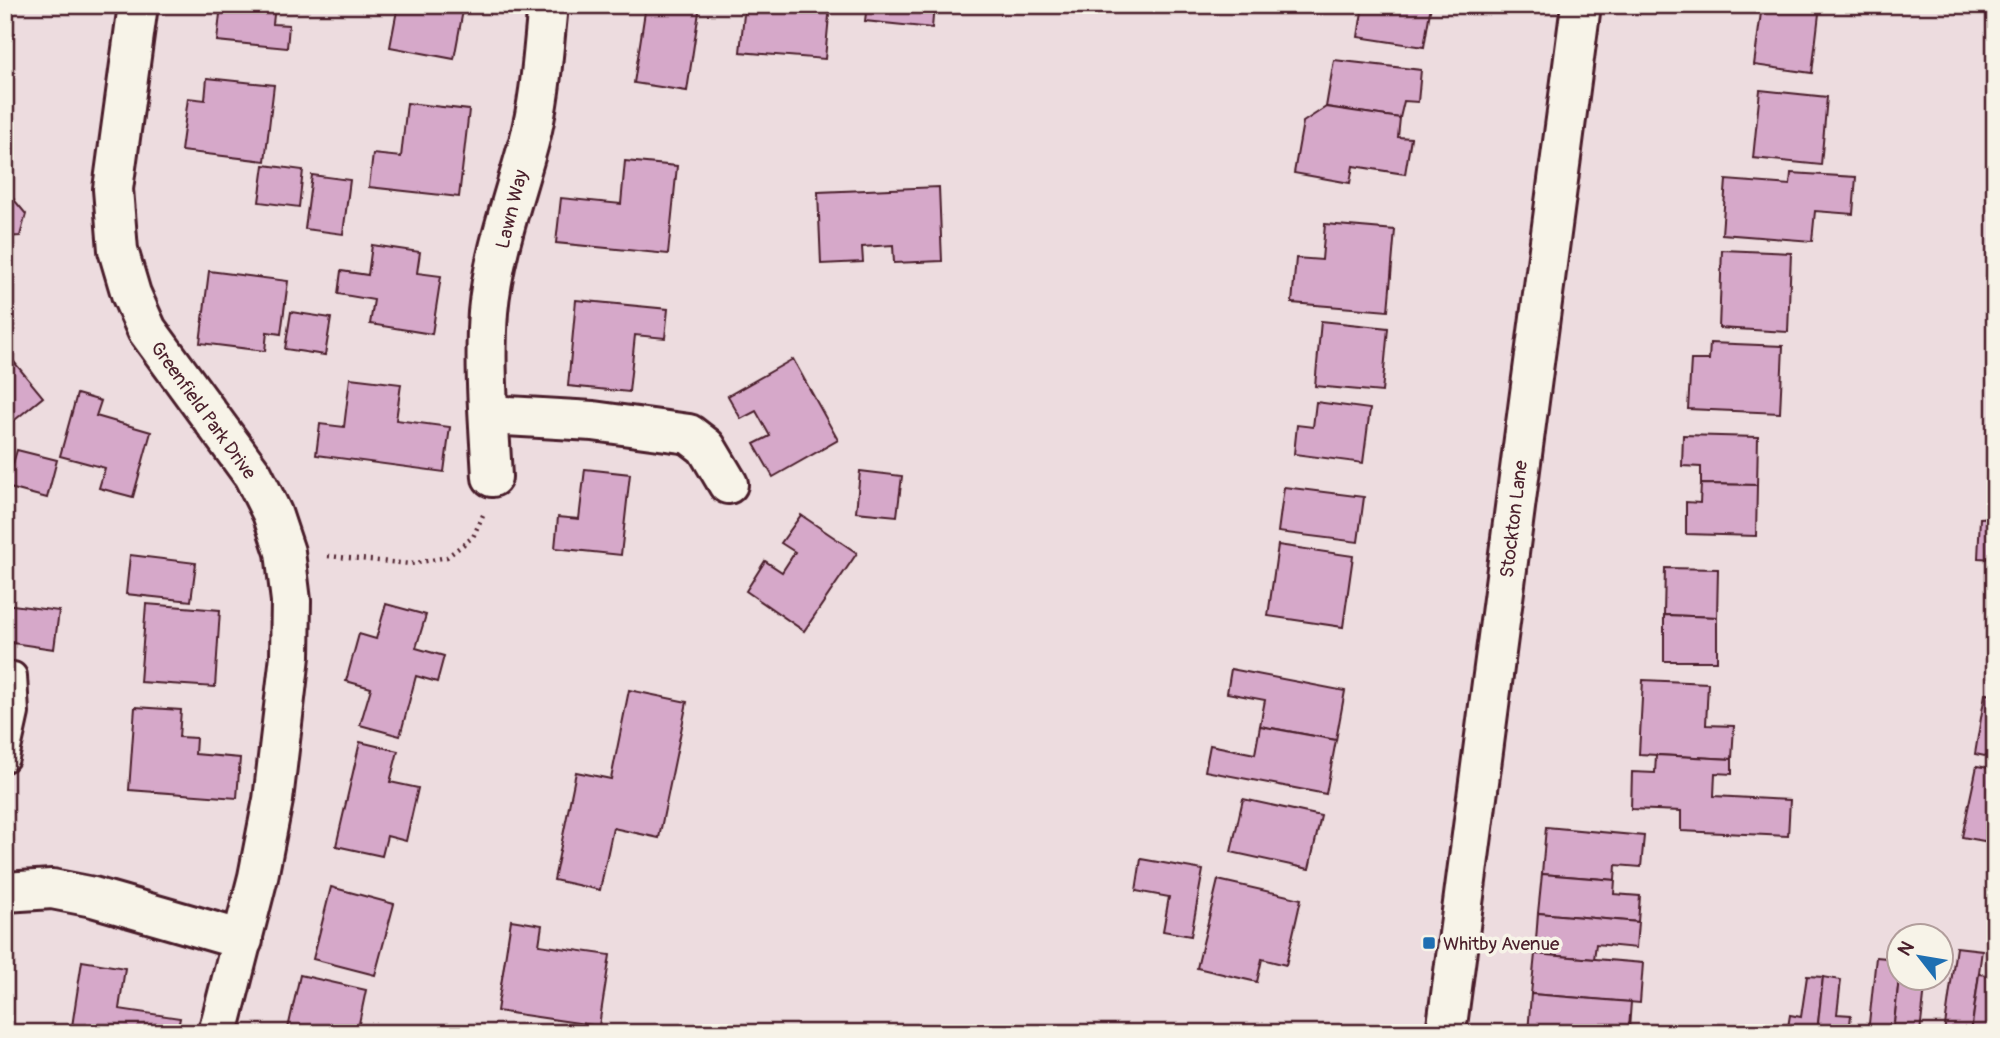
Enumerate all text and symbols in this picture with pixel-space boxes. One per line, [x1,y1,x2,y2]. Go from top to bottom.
street label: Lawn Way [491,167,533,251]
street label: Greenfield Park Drive [145,337,262,485]
street label: Stockton Lane [1495,458,1533,579]
north arrow [1884,922,1954,992]
place label: Whitby Avenue [1443,932,1560,956]
marker: Whitby Avenue [1421,935,1437,951]
text: N [1893,937,1920,960]

